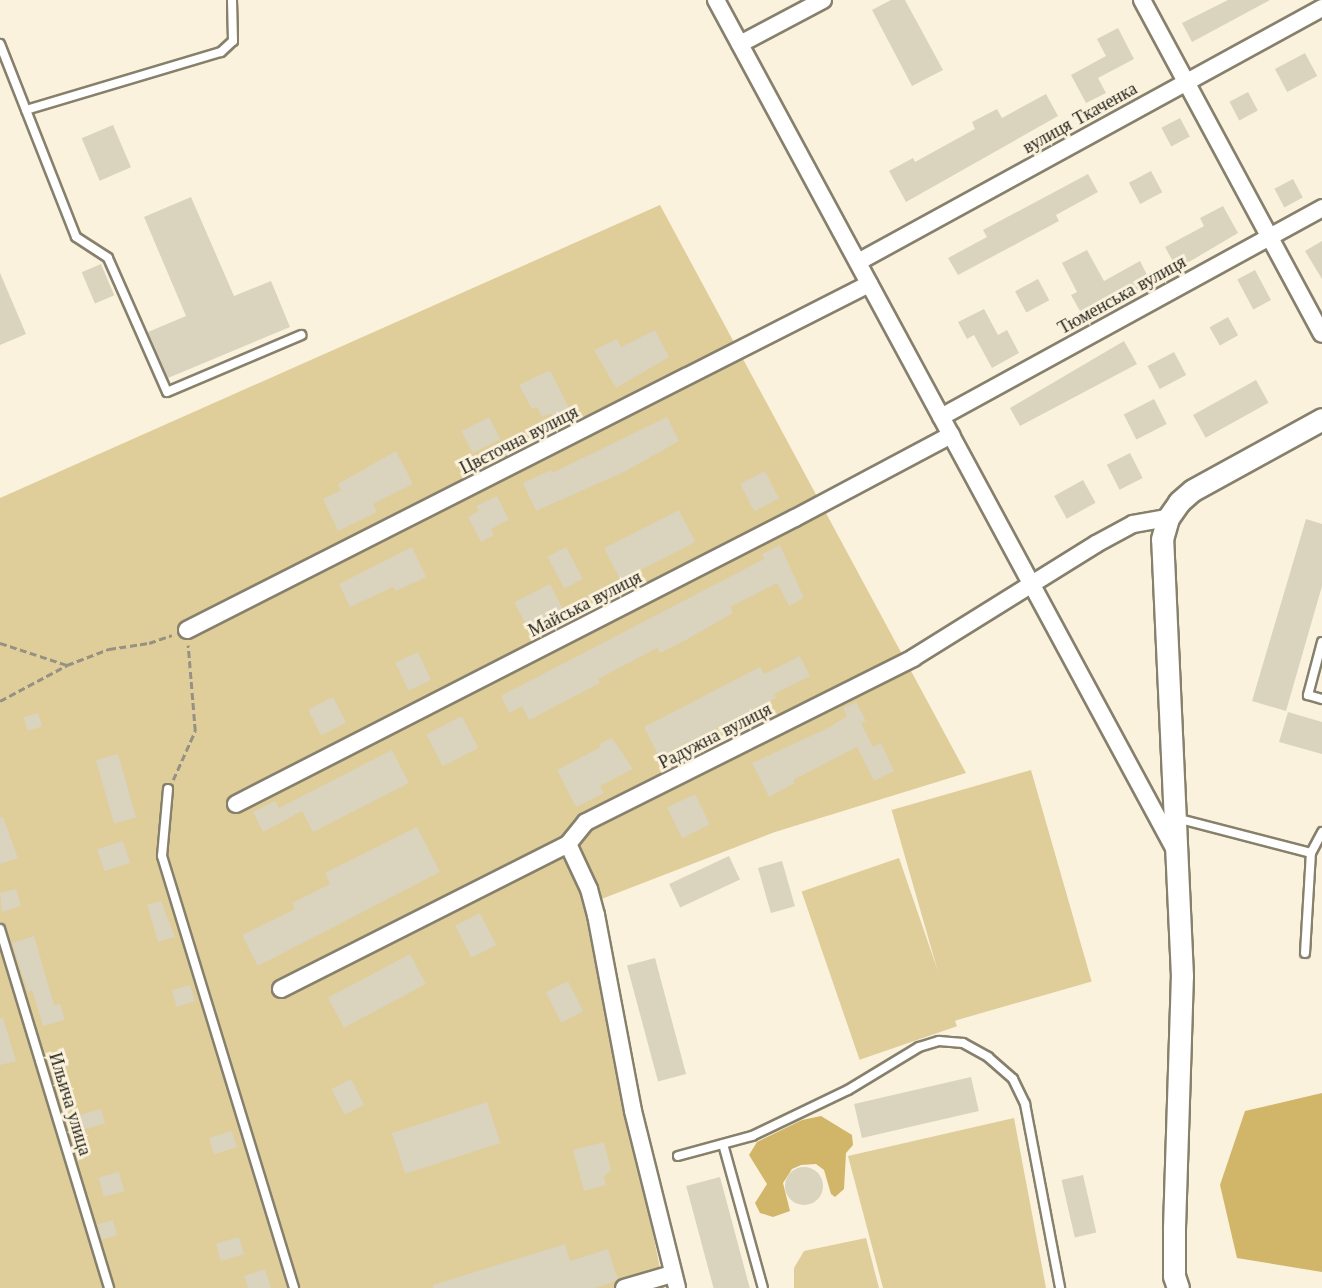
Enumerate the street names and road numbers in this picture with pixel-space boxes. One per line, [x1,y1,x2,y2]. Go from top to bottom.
street label: вулиця Ткаченка [1019,78,1141,158]
street label: Тюменська вулиця [1054,251,1190,339]
street label: Цвєточна вулиця [456,401,582,479]
street label: Майська вулиця [525,566,645,642]
street label: Радужна вулиця [655,698,775,774]
street label: Ильича улица [44,1050,96,1158]

